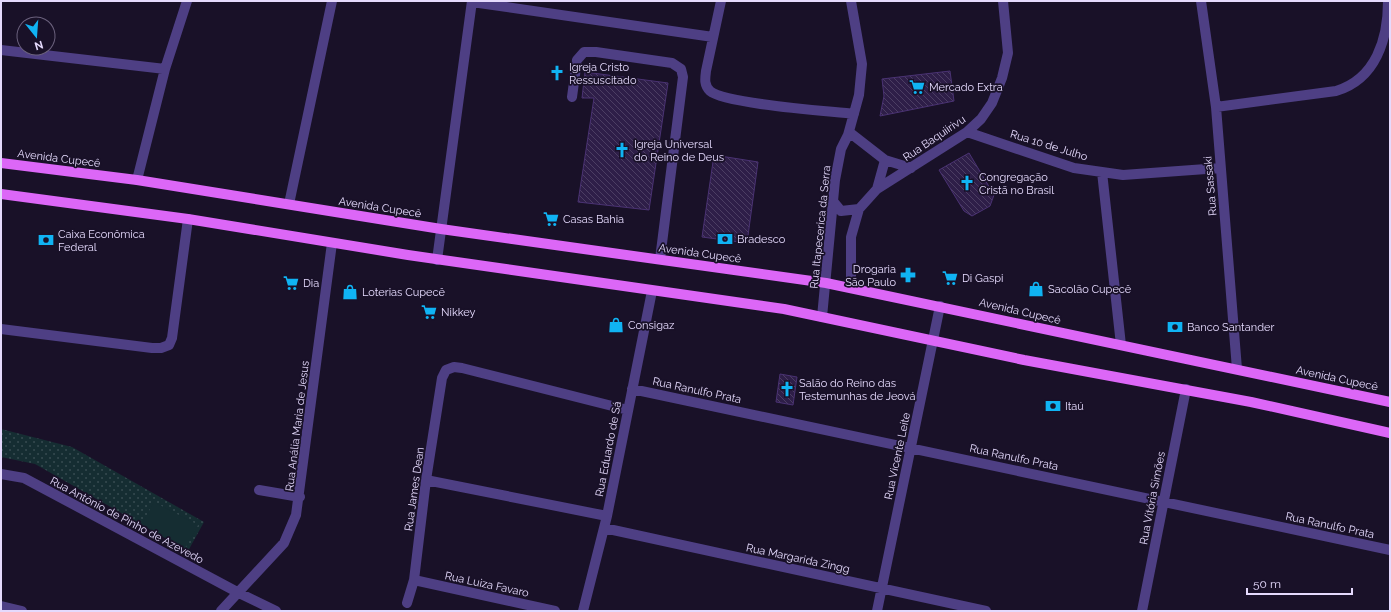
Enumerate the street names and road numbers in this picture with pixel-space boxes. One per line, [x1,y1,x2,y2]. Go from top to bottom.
street label: Rua Baquiirivu [901,113,968,164]
street label: Rua 10 de Julho [1009,128,1090,164]
street label: Avenida Cupecê [17,147,102,170]
street label: Rua Sassaki [1201,156,1220,216]
street label: Rua Itapecerica da Serra [808,165,833,289]
street label: Avenida Cupecê [338,195,423,221]
street label: Avenida Cupecê [658,241,743,266]
street label: Avenida Cupecê [978,296,1063,327]
street label: Rua Anália Maria de Jesus [283,360,312,492]
street label: Avenida Cupecê [1295,363,1380,394]
street label: Rua Ranulfo Prata [651,375,743,406]
street label: Rua Eduardo de Sá [593,400,624,498]
street label: Rua Vicente Leite [882,411,913,501]
street label: Rua Ranulfo Prata [968,442,1060,473]
street label: Rua James Dean [402,446,427,532]
street label: Rua Vitória Simões [1137,450,1168,546]
street label: Rua Antônio de Pinho de Azevedo [48,474,206,567]
street label: Rua Ranulfo Prata [1284,510,1376,541]
street label: Rua Margarida Zingg [745,541,851,576]
street label: Rua Luiza Favaro [444,569,531,600]

